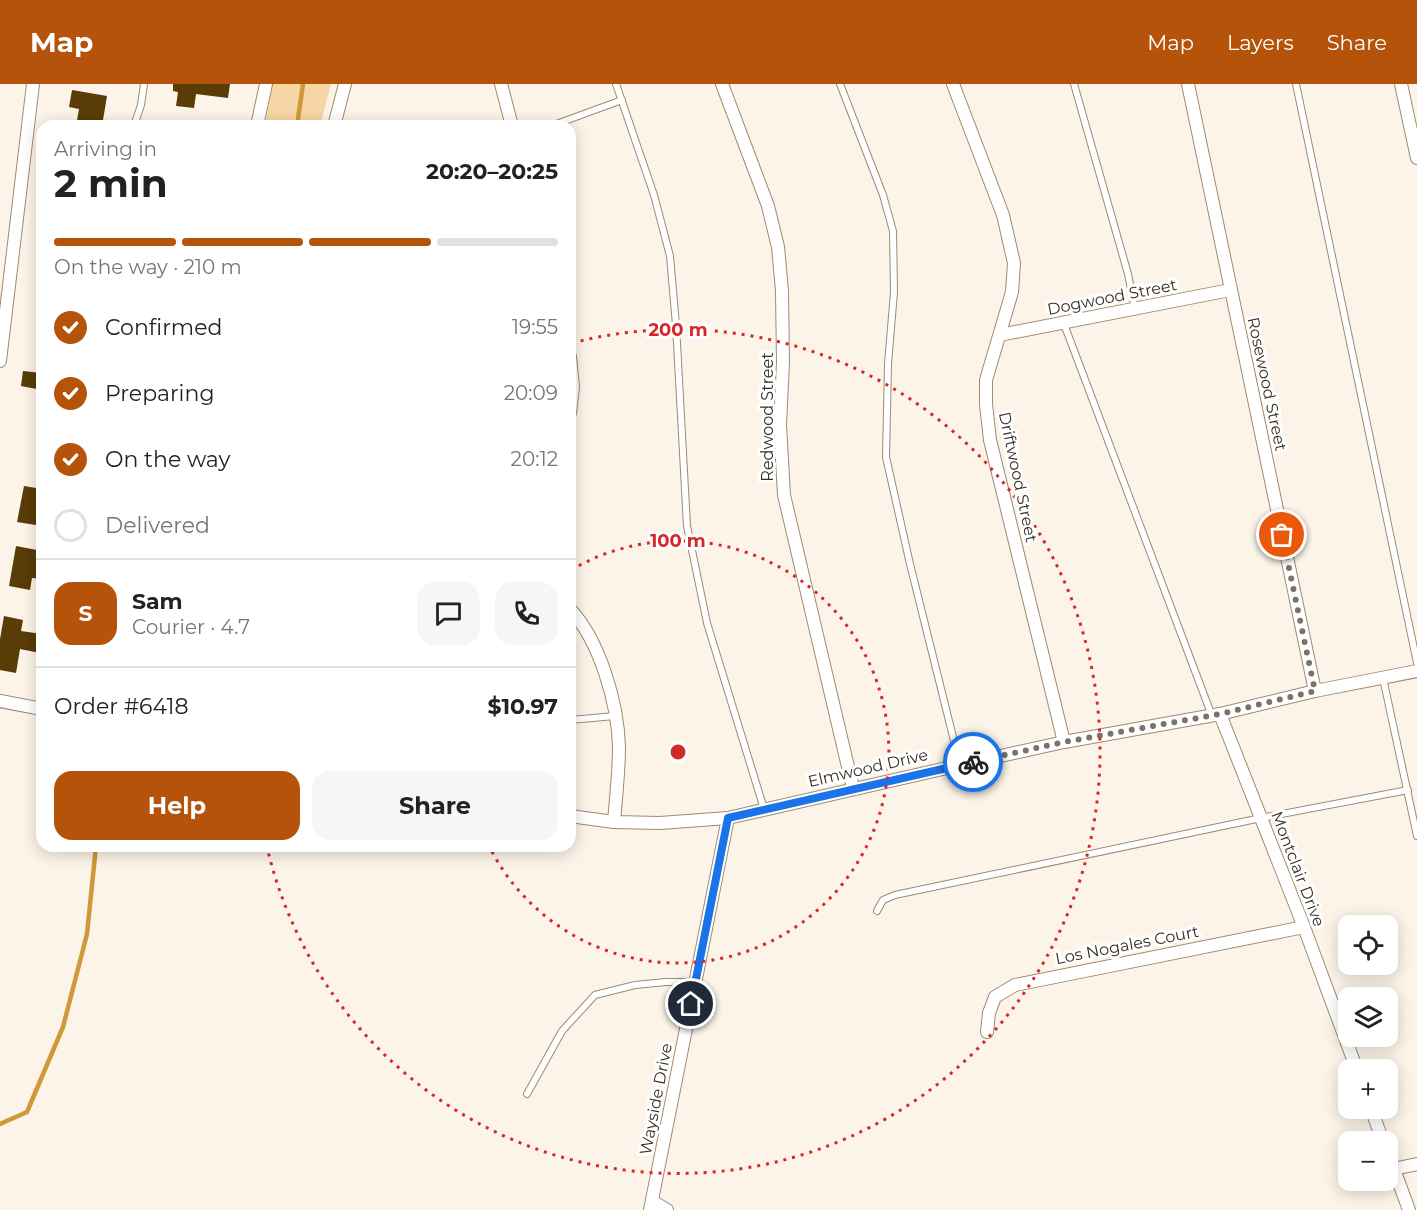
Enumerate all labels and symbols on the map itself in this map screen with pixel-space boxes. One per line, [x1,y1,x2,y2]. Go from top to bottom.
street label: Dogwood Street [1046,275,1179,319]
street label: Rosewood Street [1244,315,1291,453]
text: 200 m [648,319,708,341]
street label: Redwood Street [758,352,777,482]
street label: Driftwood Street [995,410,1041,544]
pin [1256,509,1307,560]
text: 100 m [650,530,706,552]
courier [943,732,1003,792]
centre of rings [668,742,688,762]
street label: Elmwood Drive [806,745,930,791]
street label: Montclair Drive [1267,809,1329,929]
street label: Los Nogales Court [1054,922,1201,968]
pin [665,978,716,1029]
street label: Wayside Drive [636,1042,676,1156]

